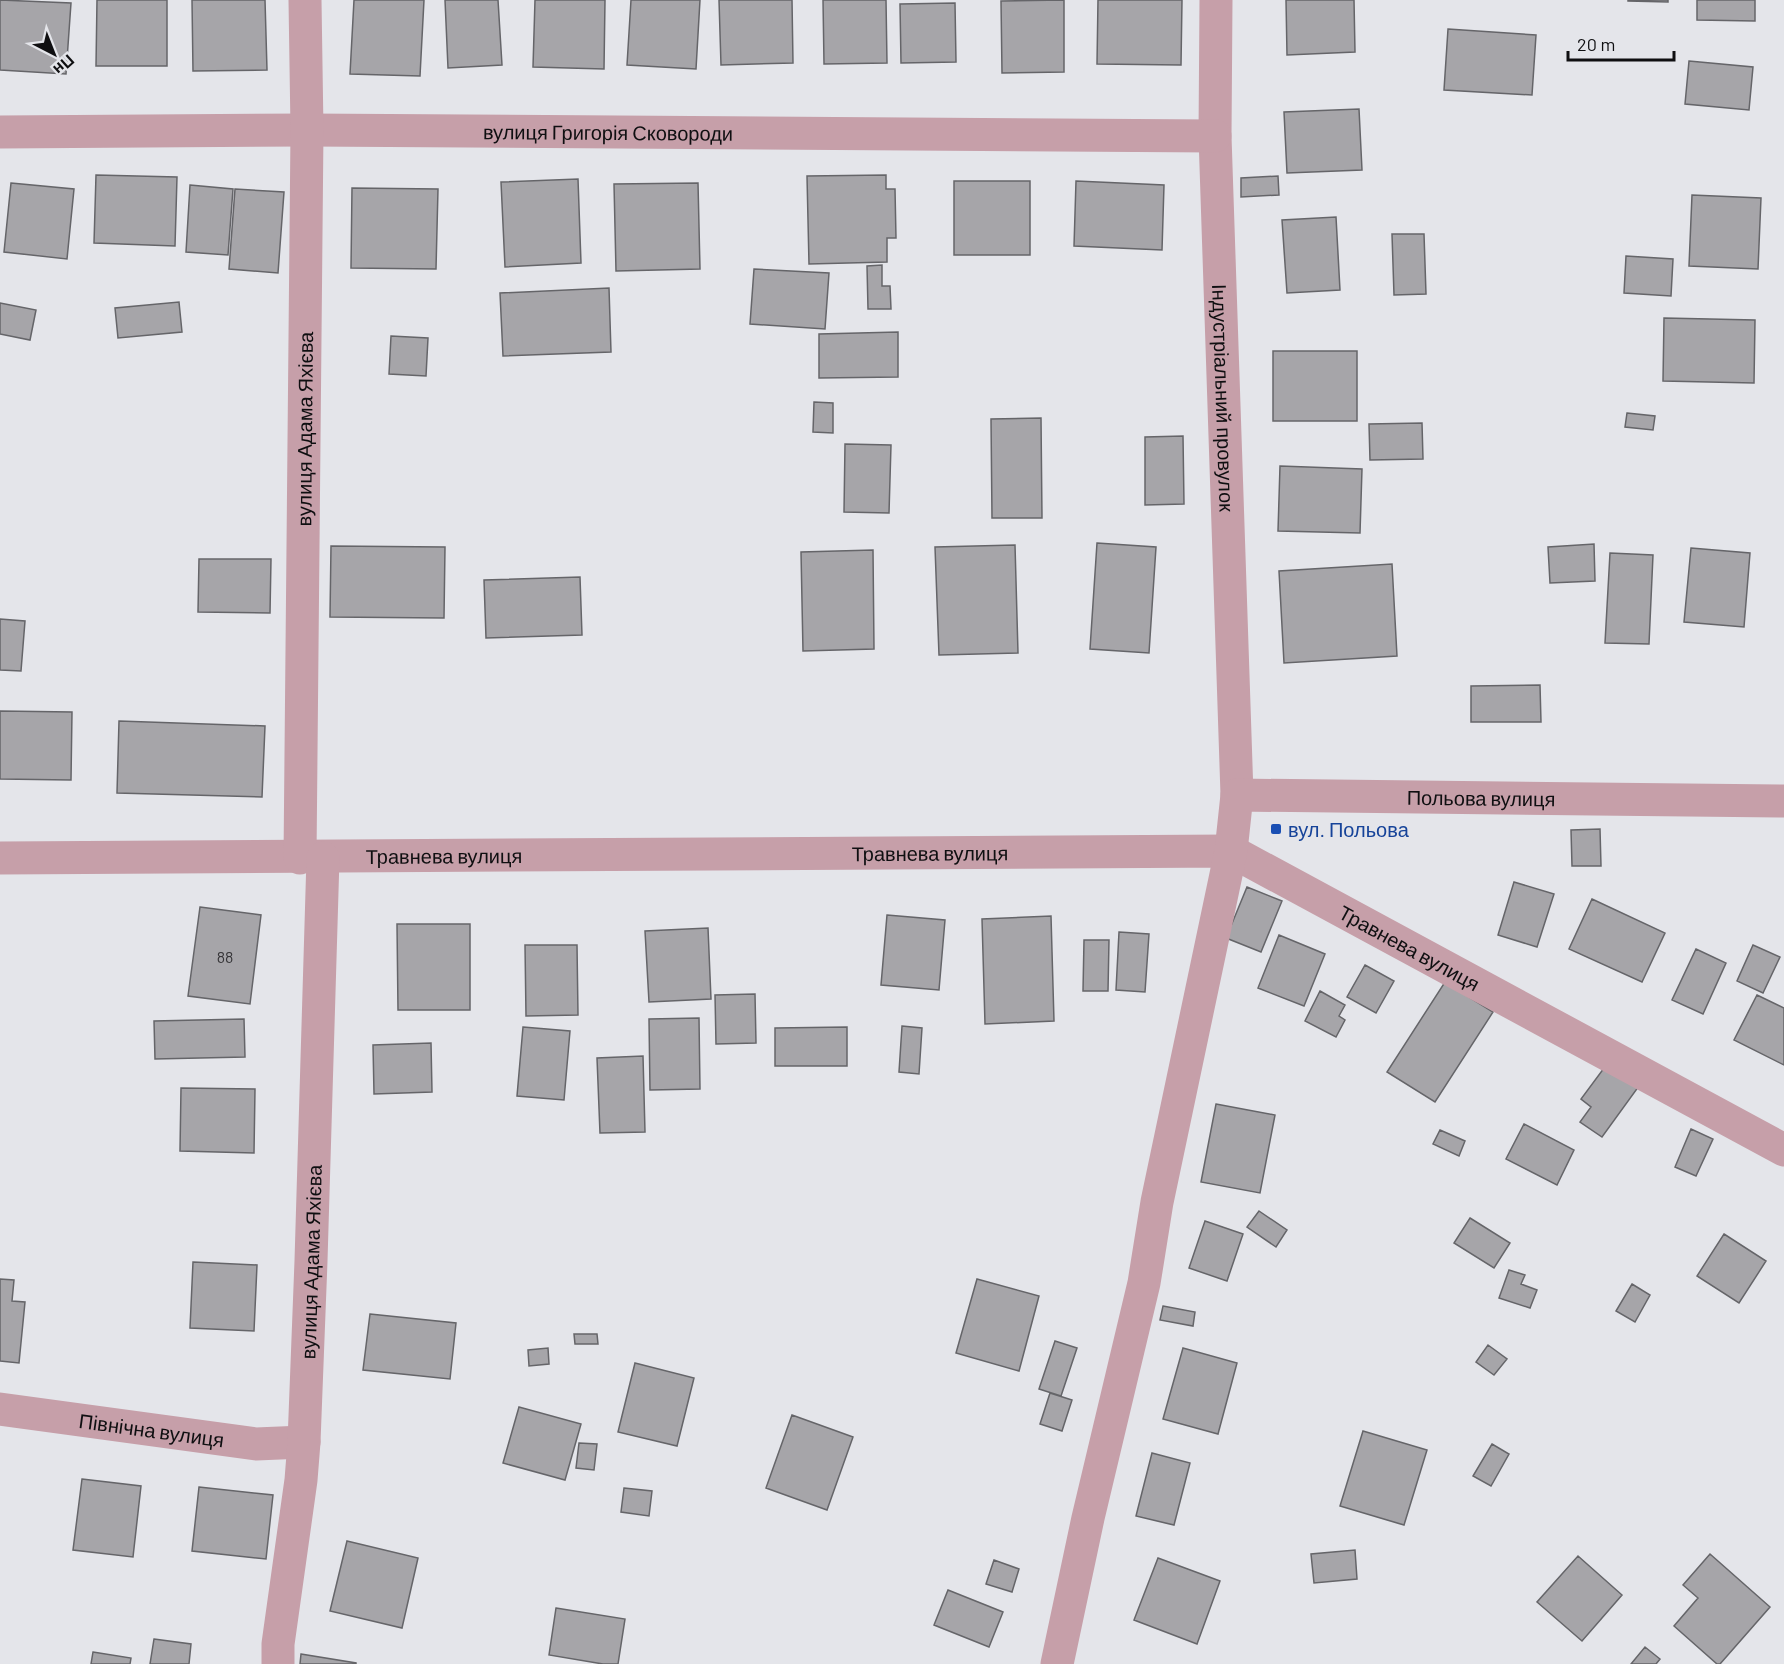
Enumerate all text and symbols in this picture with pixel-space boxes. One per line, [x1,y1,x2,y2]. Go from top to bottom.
north arrow [24,24,84,84]
scale bar [1568,24,1674,62]
text: 20 m [1577,33,1615,55]
text: Пн [50,51,79,80]
street label: вулиця Григорія Сковороди [483,119,733,145]
street label: Індустріальний провулок [1208,283,1240,512]
street label: вулиця Адама Яхієва [291,331,317,526]
street label: Польова вулиця [1407,785,1556,810]
place label: вул. Польова [1288,817,1410,841]
marker: вул. Польова [1269,822,1283,836]
street label: Травнева вулиця [852,840,1008,865]
street label: Травнева вулиця [366,843,522,868]
street label: Травнева вулиця [1335,900,1484,995]
house number: 88 [217,947,233,966]
street label: вулиця Адама Яхієва [295,1163,326,1360]
street label: Північна вулиця [77,1408,226,1452]

